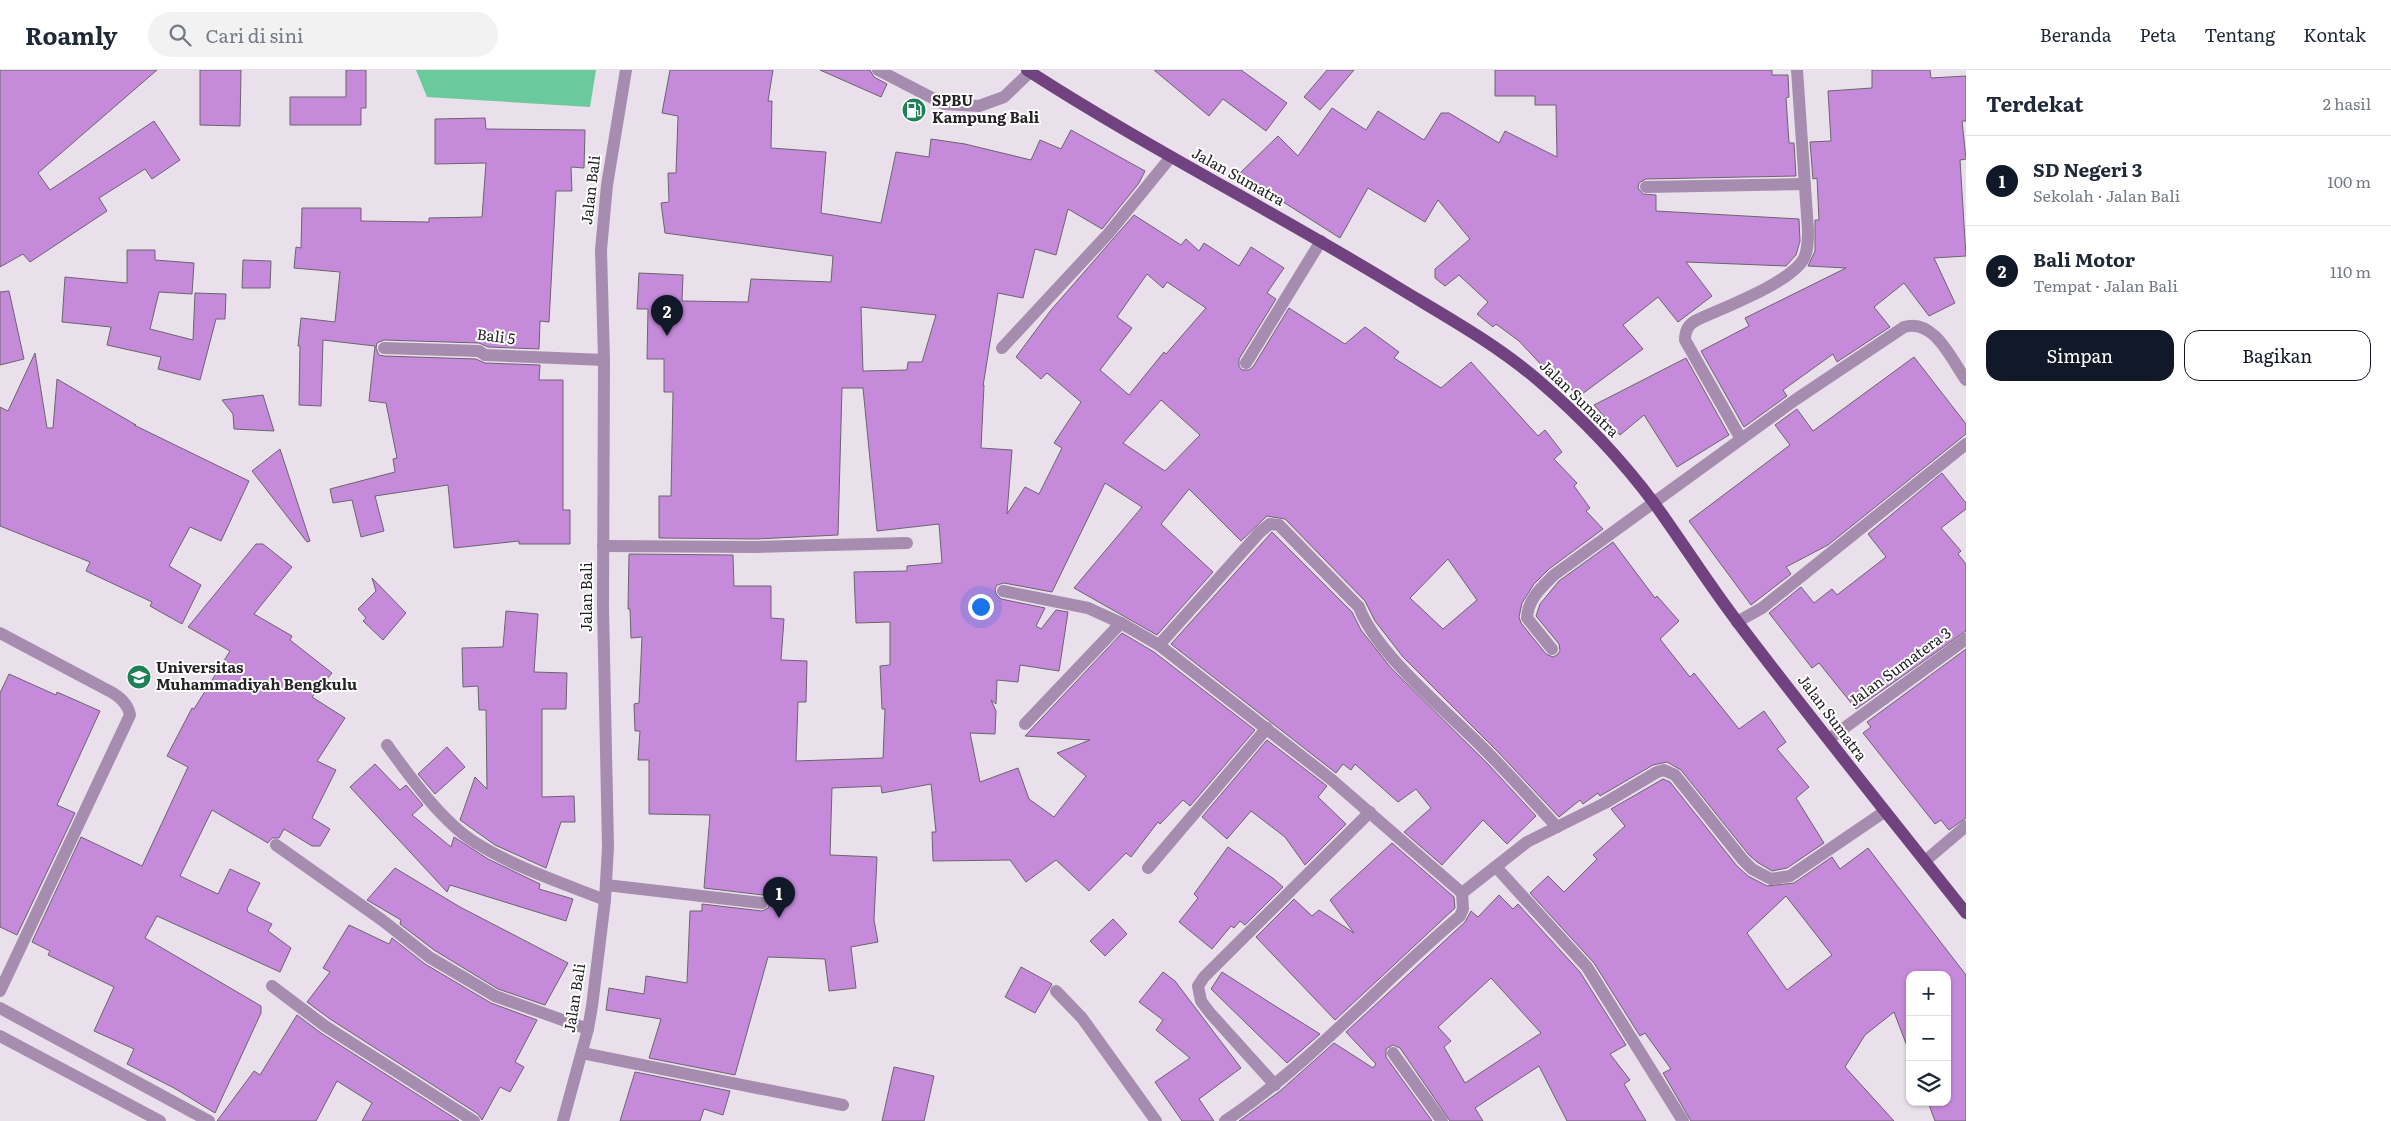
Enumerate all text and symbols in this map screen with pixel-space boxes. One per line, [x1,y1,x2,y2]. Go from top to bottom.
search box [148,12,498,57]
text: Roamly [25,17,118,52]
icon: search [166,21,194,49]
text: Cari di sini [206,21,303,49]
text: Beranda [2040,21,2111,48]
text: Peta [2139,21,2176,48]
text: Tentang [2204,21,2275,48]
text: Kontak [2303,21,2366,48]
text: Terdekat [1986,87,2084,118]
place label: SPBU Kampung Bali [932,88,1040,128]
text: 2 hasil [2323,91,2371,115]
fuel station icon: SPBU Kampung Bali [901,97,927,123]
street label: Jalan Sumatra [1188,141,1290,211]
street label: Jalan Bali [574,154,605,226]
text: SD Negeri 3 [2033,155,2142,183]
text: 1 [1999,169,2005,193]
text: 100 m [2327,169,2371,193]
text: Sekolah · Jalan Bali [2033,183,2180,207]
text: Bali Motor [2033,245,2135,273]
text: 2 [1998,259,2006,283]
text: 110 m [2330,259,2371,283]
text: Tempat · Jalan Bali [2033,273,2178,297]
pin: 2 [651,295,683,336]
street label: Bali 5 [476,322,517,349]
button: Simpan [1986,330,2174,381]
button: Bagikan [2184,330,2371,381]
street label: Jalan Sumatra [1535,354,1626,443]
street label: Jalan Bali [574,562,597,632]
your location [968,594,994,620]
street label: Jalan Sumatera 3 [1843,621,1955,711]
place label: Universitas Muhammadiyah Bengkulu [156,655,357,695]
school or university icon: Universitas Muhammadiyah Bengkulu [126,664,152,690]
street label: Jalan Sumatra [1793,669,1874,766]
pin: 1 [763,877,795,918]
street label: Jalan Bali [557,962,590,1034]
map controls [1906,971,1951,1106]
button: + [1906,971,1951,1016]
button: − [1906,1016,1951,1061]
button: layers [1906,1061,1951,1106]

